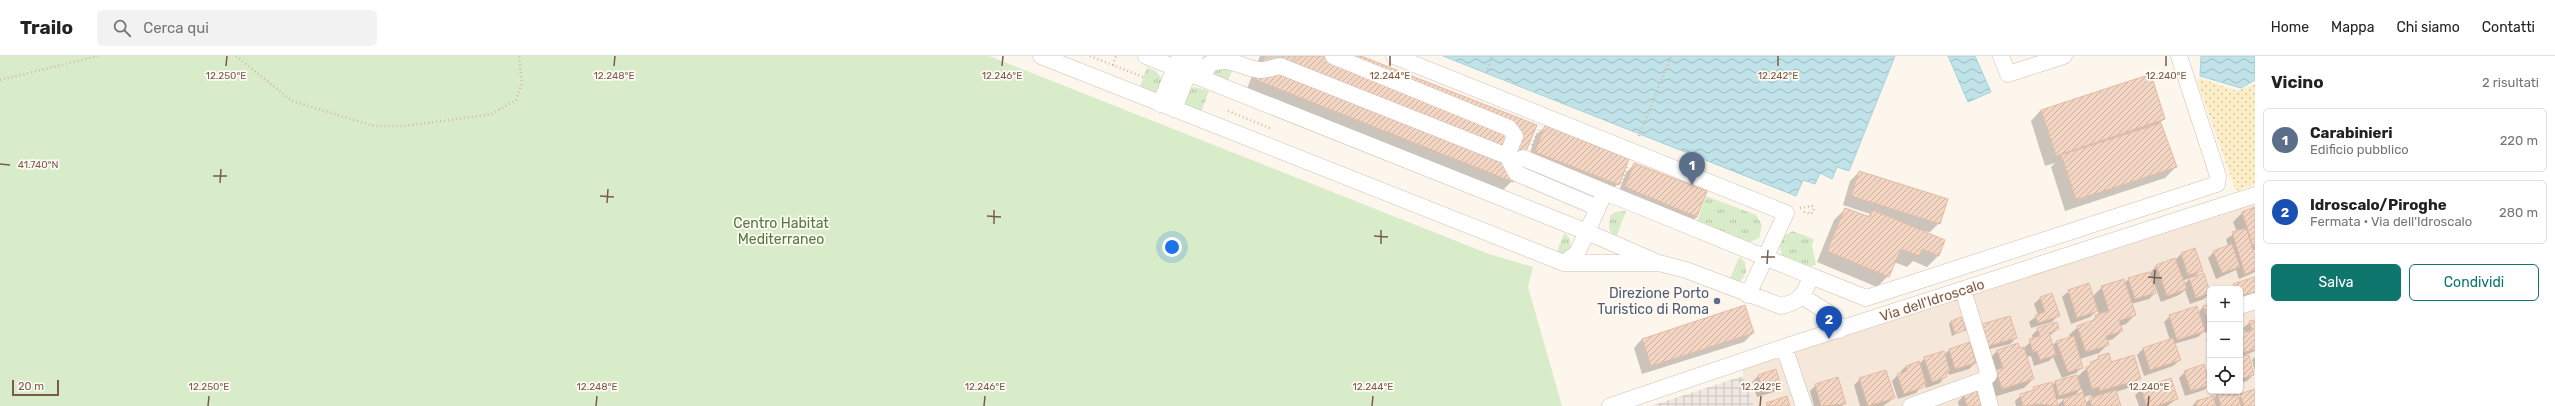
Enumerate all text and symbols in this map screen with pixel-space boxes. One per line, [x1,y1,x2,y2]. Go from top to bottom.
search box [97,10,377,46]
text: Trailo [20,16,73,39]
icon: search [111,17,133,39]
text: Cerca qui [143,19,209,37]
text: Home [2271,19,2309,36]
text: Mappa [2331,19,2374,36]
text: Chi siamo [2396,19,2460,36]
text: Contatti [2482,19,2535,36]
text: 12.250°E [206,70,246,82]
text: 12.248°E [594,70,634,82]
text: 12.246°E [982,70,1022,82]
text: 12.244°E [1370,70,1410,82]
text: 12.242°E [1758,70,1798,82]
text: 12.240°E [2146,70,2186,82]
text: Vicino [2271,72,2324,92]
text: 2 risultati [2482,75,2539,90]
text: Carabinieri [2310,124,2393,142]
text: 1 [2282,133,2288,148]
text: 220 m [2500,133,2538,148]
text: Edificio pubblico [2310,142,2409,157]
pin: 1 [1679,152,1705,185]
text: 41.740°N [18,159,58,171]
text: Idroscalo/Piroghe [2310,196,2447,214]
text: 2 [2281,205,2289,220]
text: 280 m [2499,205,2538,220]
text: Fermata · Via dell'Idroscalo [2310,214,2472,229]
park label: Centro Habitat Mediterraneo [733,215,829,248]
your location [1162,237,1182,257]
button: Salva [2271,264,2401,301]
button: Condividi [2409,264,2539,301]
street label: Via dell'Idroscalo [1878,276,1987,325]
place label: Direzione Porto Turistico di Roma [1597,285,1709,318]
map controls [2207,286,2243,394]
button: + [2207,286,2243,322]
marker: Direzione Porto Turistico di Roma [1712,296,1722,306]
pin: 2 [1816,306,1842,339]
button: − [2207,322,2243,358]
button: locate [2207,358,2243,394]
scale bar [12,378,59,397]
text: 20 m [18,380,44,393]
text: 12.250°E [189,381,229,393]
text: 12.248°E [577,381,617,393]
text: 12.246°E [965,381,1005,393]
text: 12.244°E [1353,381,1393,393]
text: 12.242°E [1741,381,1781,393]
text: 12.240°E [2129,381,2169,393]

